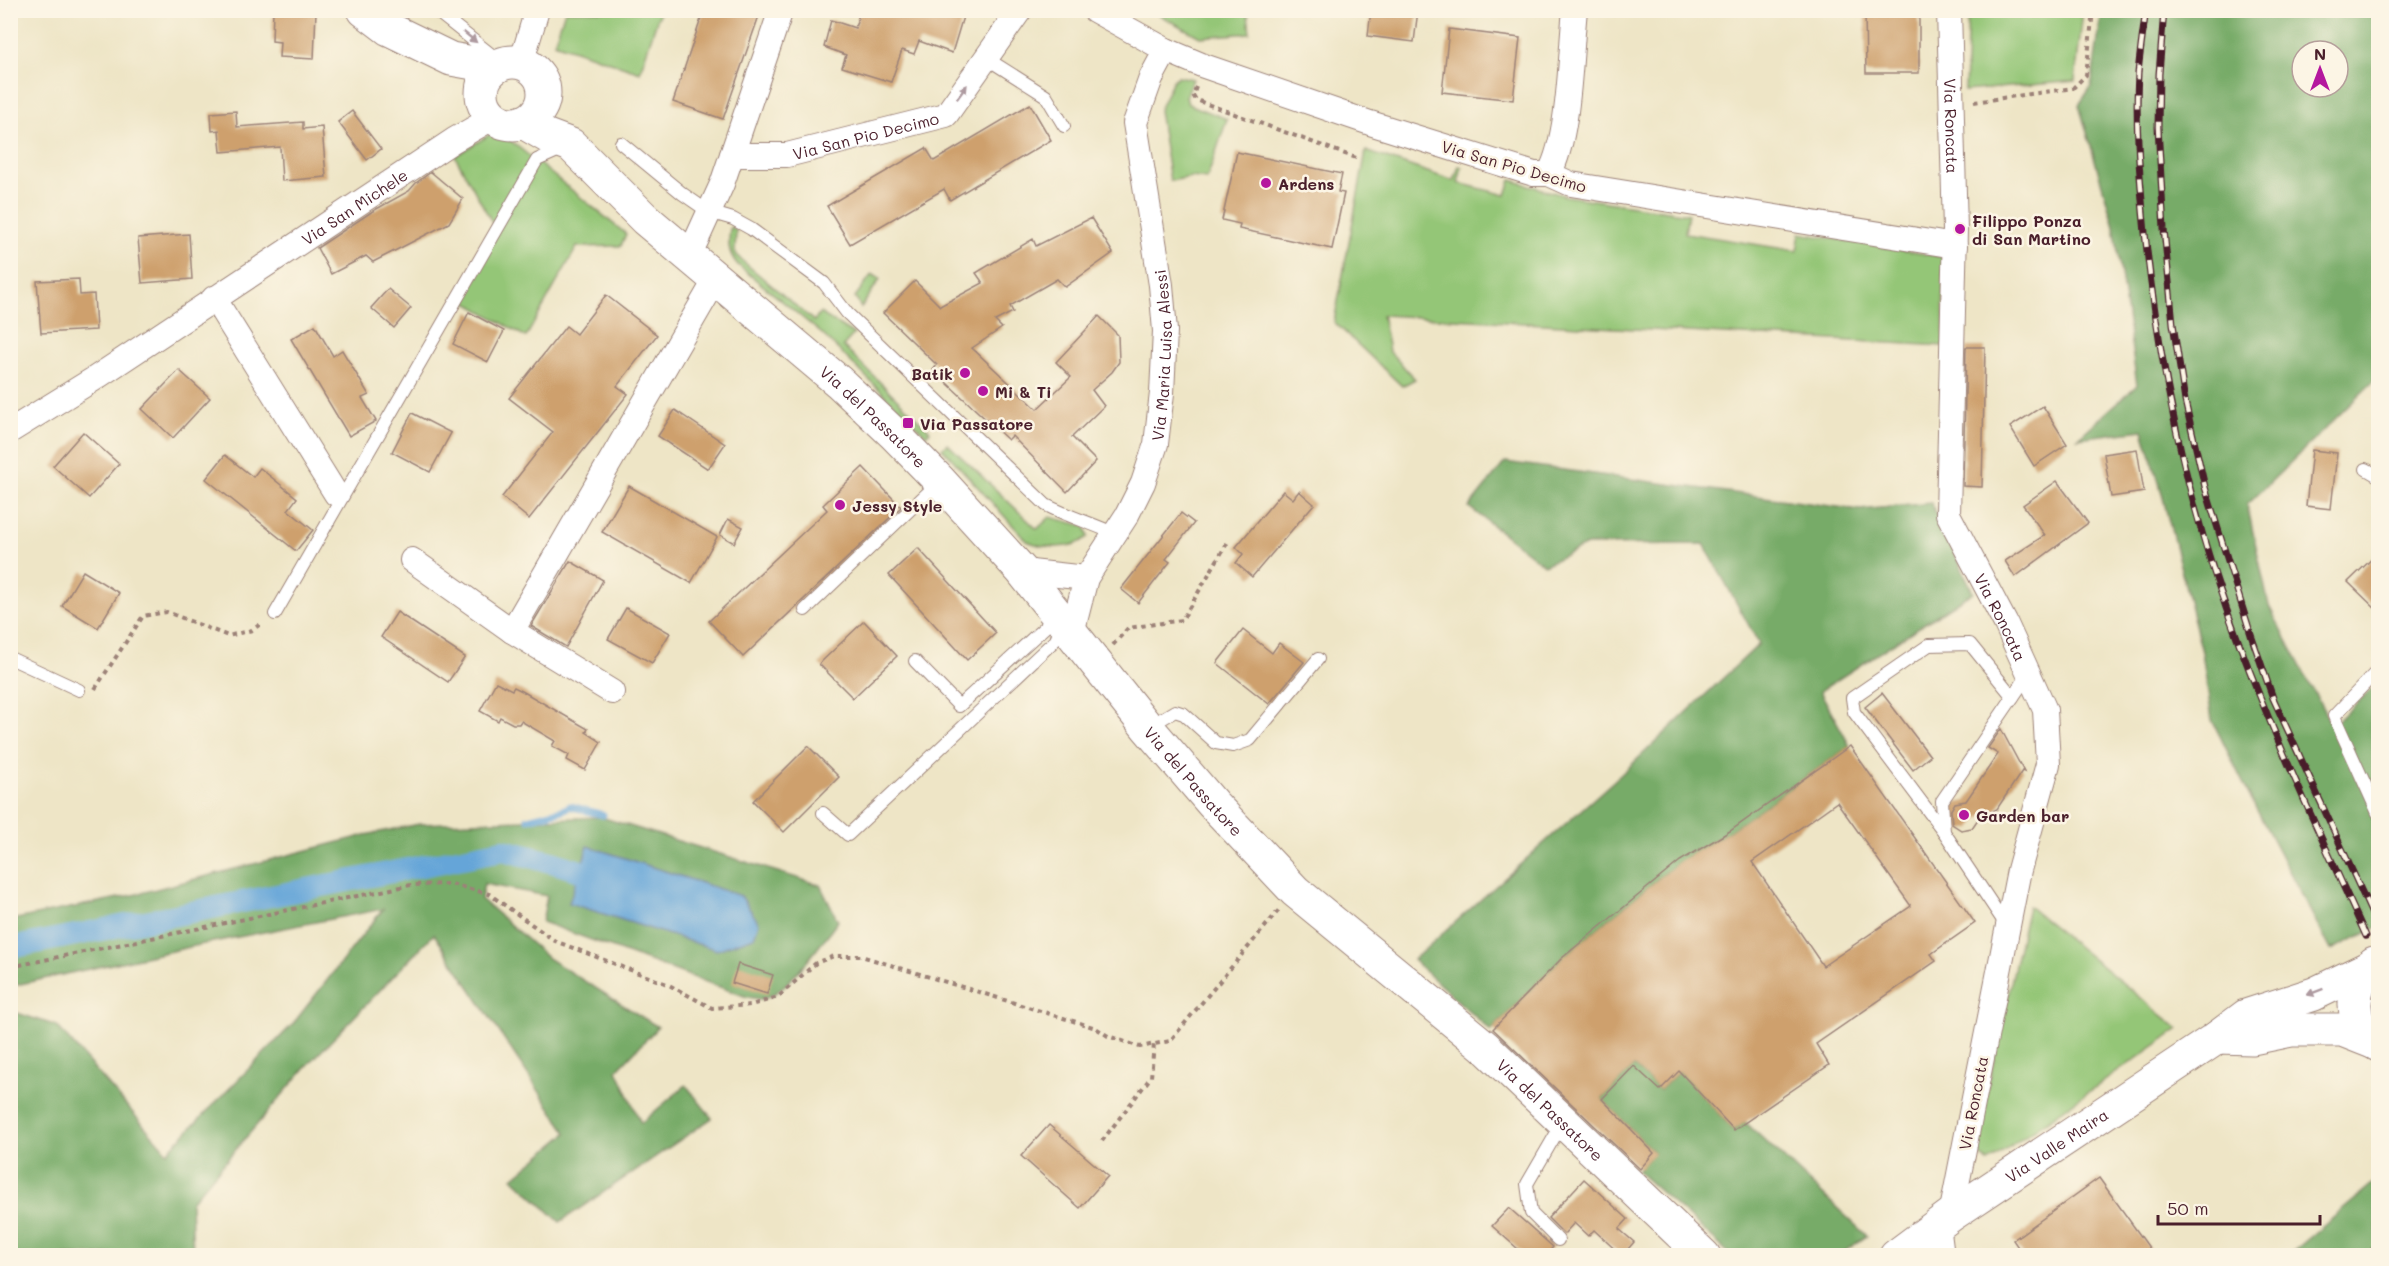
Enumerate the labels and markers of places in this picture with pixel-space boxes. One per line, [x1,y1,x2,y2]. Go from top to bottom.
place label: Ardens [1278,173,1334,194]
marker: Ardens [1259,176,1273,190]
place label: Filippo Ponza di San Martino [1972,210,2091,249]
marker: Filippo Ponza di San Martino [1953,222,1967,236]
place label: Batik [911,363,953,384]
marker: Batik [958,366,972,380]
place label: Mi & Ti [995,381,1052,402]
marker: Mi & Ti [976,384,990,398]
place label: Via Passatore [920,413,1033,434]
marker: Via Passatore [901,416,915,430]
place label: Jessy Style [852,495,942,516]
marker: Jessy Style [833,498,847,512]
place label: Garden bar [1976,805,2069,826]
marker: Garden bar [1957,808,1971,822]

